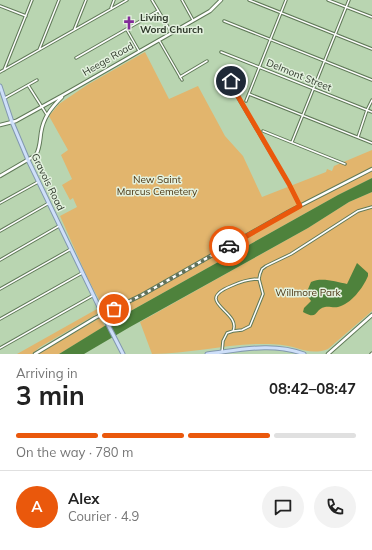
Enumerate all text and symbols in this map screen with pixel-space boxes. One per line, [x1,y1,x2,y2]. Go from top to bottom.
place label: Living Word Church [140,11,203,36]
church icon: Living Word Church [121,15,137,31]
street label: Heege Road [80,39,136,79]
street label: Delmont Street [264,56,334,94]
pin [214,64,248,98]
icon: home [220,70,242,92]
street label: Gravois Road [29,151,67,213]
park label: New Saint Marcus Cemetery [117,173,198,198]
courier [209,226,249,266]
icon: car [218,235,240,257]
park label: Willmore Park [275,286,342,299]
pin [97,292,131,326]
icon: bag [103,298,125,320]
text: Arriving in [16,365,78,381]
text: 3 min [16,379,85,412]
text: 08:42–08:47 [269,379,356,398]
text: On the way · 780 m [16,444,133,460]
button: chat [262,486,304,528]
button: phone [314,486,356,528]
text: Alex [68,489,100,508]
text: A [31,497,43,516]
text: Courier · 4.9 [68,508,139,524]

